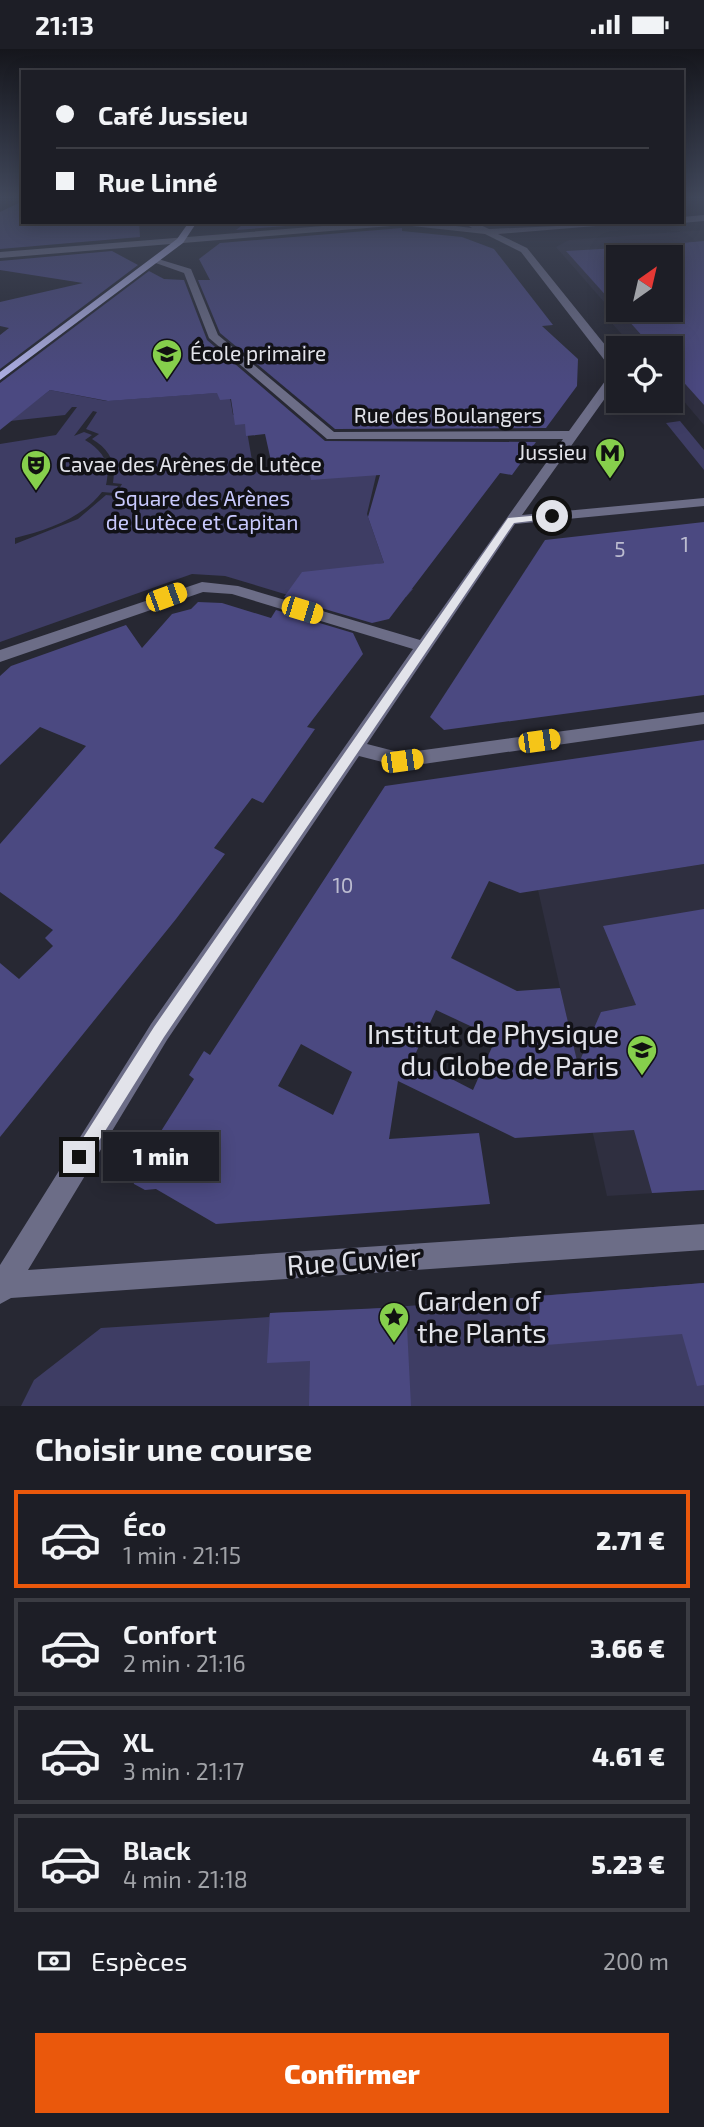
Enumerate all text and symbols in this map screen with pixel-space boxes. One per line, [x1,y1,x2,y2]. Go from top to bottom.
text: 21:13 [35,9,94,40]
text: Café Jussieu [98,99,248,130]
text: Rue Linné [98,166,218,197]
north arrow [606,245,682,322]
map controls [606,245,683,413]
button: locate [606,336,683,413]
school or university icon: École primaire [150,337,184,381]
place label: École primaire [190,340,326,365]
street label: Rue des Boulangers [354,402,542,427]
metro station icon: Jussieu [593,436,627,480]
place label: Jussieu [518,439,587,464]
theatre icon: Cavae des Arènes de Lutèce [19,448,53,492]
place label: Cavae des Arènes de Lutèce [59,451,322,476]
park label: Square des Arènes de Lutèce et Capitan [106,485,298,534]
route start [536,500,568,532]
house number: 1 [681,531,689,556]
house number: 5 [614,536,626,561]
car [143,580,190,614]
car [279,594,326,626]
car [517,728,562,754]
car [380,748,425,774]
house number: 10 [332,872,354,897]
place label: Institut de Physique du Globe de Paris [367,1016,619,1082]
school or university icon: Institut de Physique du Globe de Paris [625,1033,659,1077]
callout: 1 min [104,1133,219,1181]
route end [63,1141,95,1173]
text: 1 min [133,1142,189,1170]
street label: Rue Cuvier [286,1238,422,1282]
place label: Garden of the Plants [417,1283,547,1349]
place icon: Garden of the Plants [377,1300,411,1344]
text: Choisir une course [35,1429,312,1467]
icon: car [39,1508,102,1571]
text: Éco [123,1510,166,1541]
text: 2.71 € [596,1524,665,1555]
text: 1 min · 21:15 [123,1541,241,1569]
icon: car [39,1616,102,1679]
text: Confort [123,1618,217,1649]
text: 3.66 € [590,1632,665,1663]
text: 2 min · 21:16 [123,1649,246,1677]
icon: car [39,1724,102,1787]
text: XL [123,1726,154,1757]
text: 4.61 € [592,1740,665,1771]
text: 3 min · 21:17 [123,1757,244,1785]
icon: car [39,1832,102,1895]
text: Black [123,1834,191,1865]
text: 5.23 € [591,1848,665,1879]
text: 4 min · 21:18 [123,1865,248,1893]
icon: cash [35,1942,73,1980]
text: Espèces [91,1945,188,1976]
text: 200 m [603,1947,669,1975]
button: Confirmer [35,2033,669,2113]

